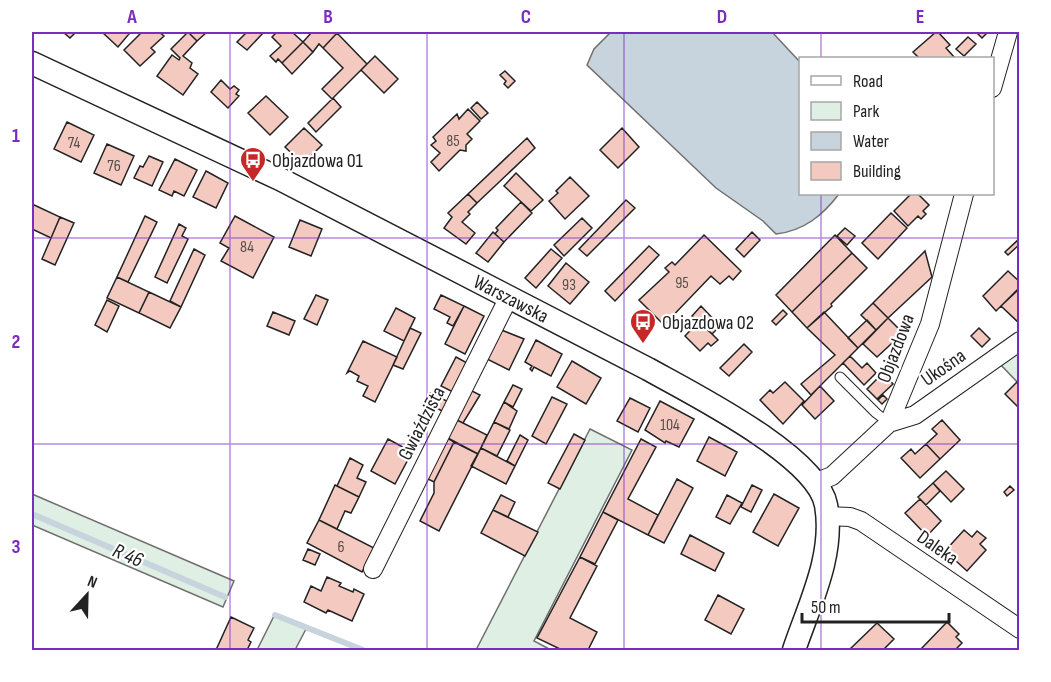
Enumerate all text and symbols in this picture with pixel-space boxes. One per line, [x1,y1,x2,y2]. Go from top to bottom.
text: A [126,5,137,29]
text: B [323,5,333,29]
text: C [521,5,531,29]
text: D [717,5,727,29]
text: E [916,5,924,29]
legend [799,57,994,195]
text: Road [853,71,883,92]
text: Park [853,101,879,122]
text: 1 [12,124,20,148]
text: Water [853,131,889,152]
house number: 85 [446,132,460,151]
house number: 74 [68,134,80,153]
bus stop icon: Objazdowa 01 [238,145,268,183]
place label: Objazdowa 01 [272,149,363,173]
house number: 76 [107,157,121,176]
text: Building [853,161,901,182]
house number: 84 [240,238,254,257]
street label: Warszawska [469,270,552,329]
house number: 95 [675,274,689,293]
house number: 93 [562,276,576,295]
bus stop icon: Objazdowa 02 [628,307,658,345]
place label: Objazdowa 02 [662,311,754,335]
street label: Objazdowa [872,311,920,386]
text: 2 [12,330,20,354]
street label: Ukośna [917,344,971,392]
street label: Gwiaździsta [393,383,451,464]
house number: 104 [660,416,680,435]
street label: Daleka [912,525,963,570]
text: 3 [12,535,21,559]
water label: R 46 [109,538,148,573]
house number: 6 [337,538,345,557]
north arrow [57,565,117,625]
text: N [85,572,100,593]
scale bar [802,586,949,624]
text: 50 m [811,597,841,618]

